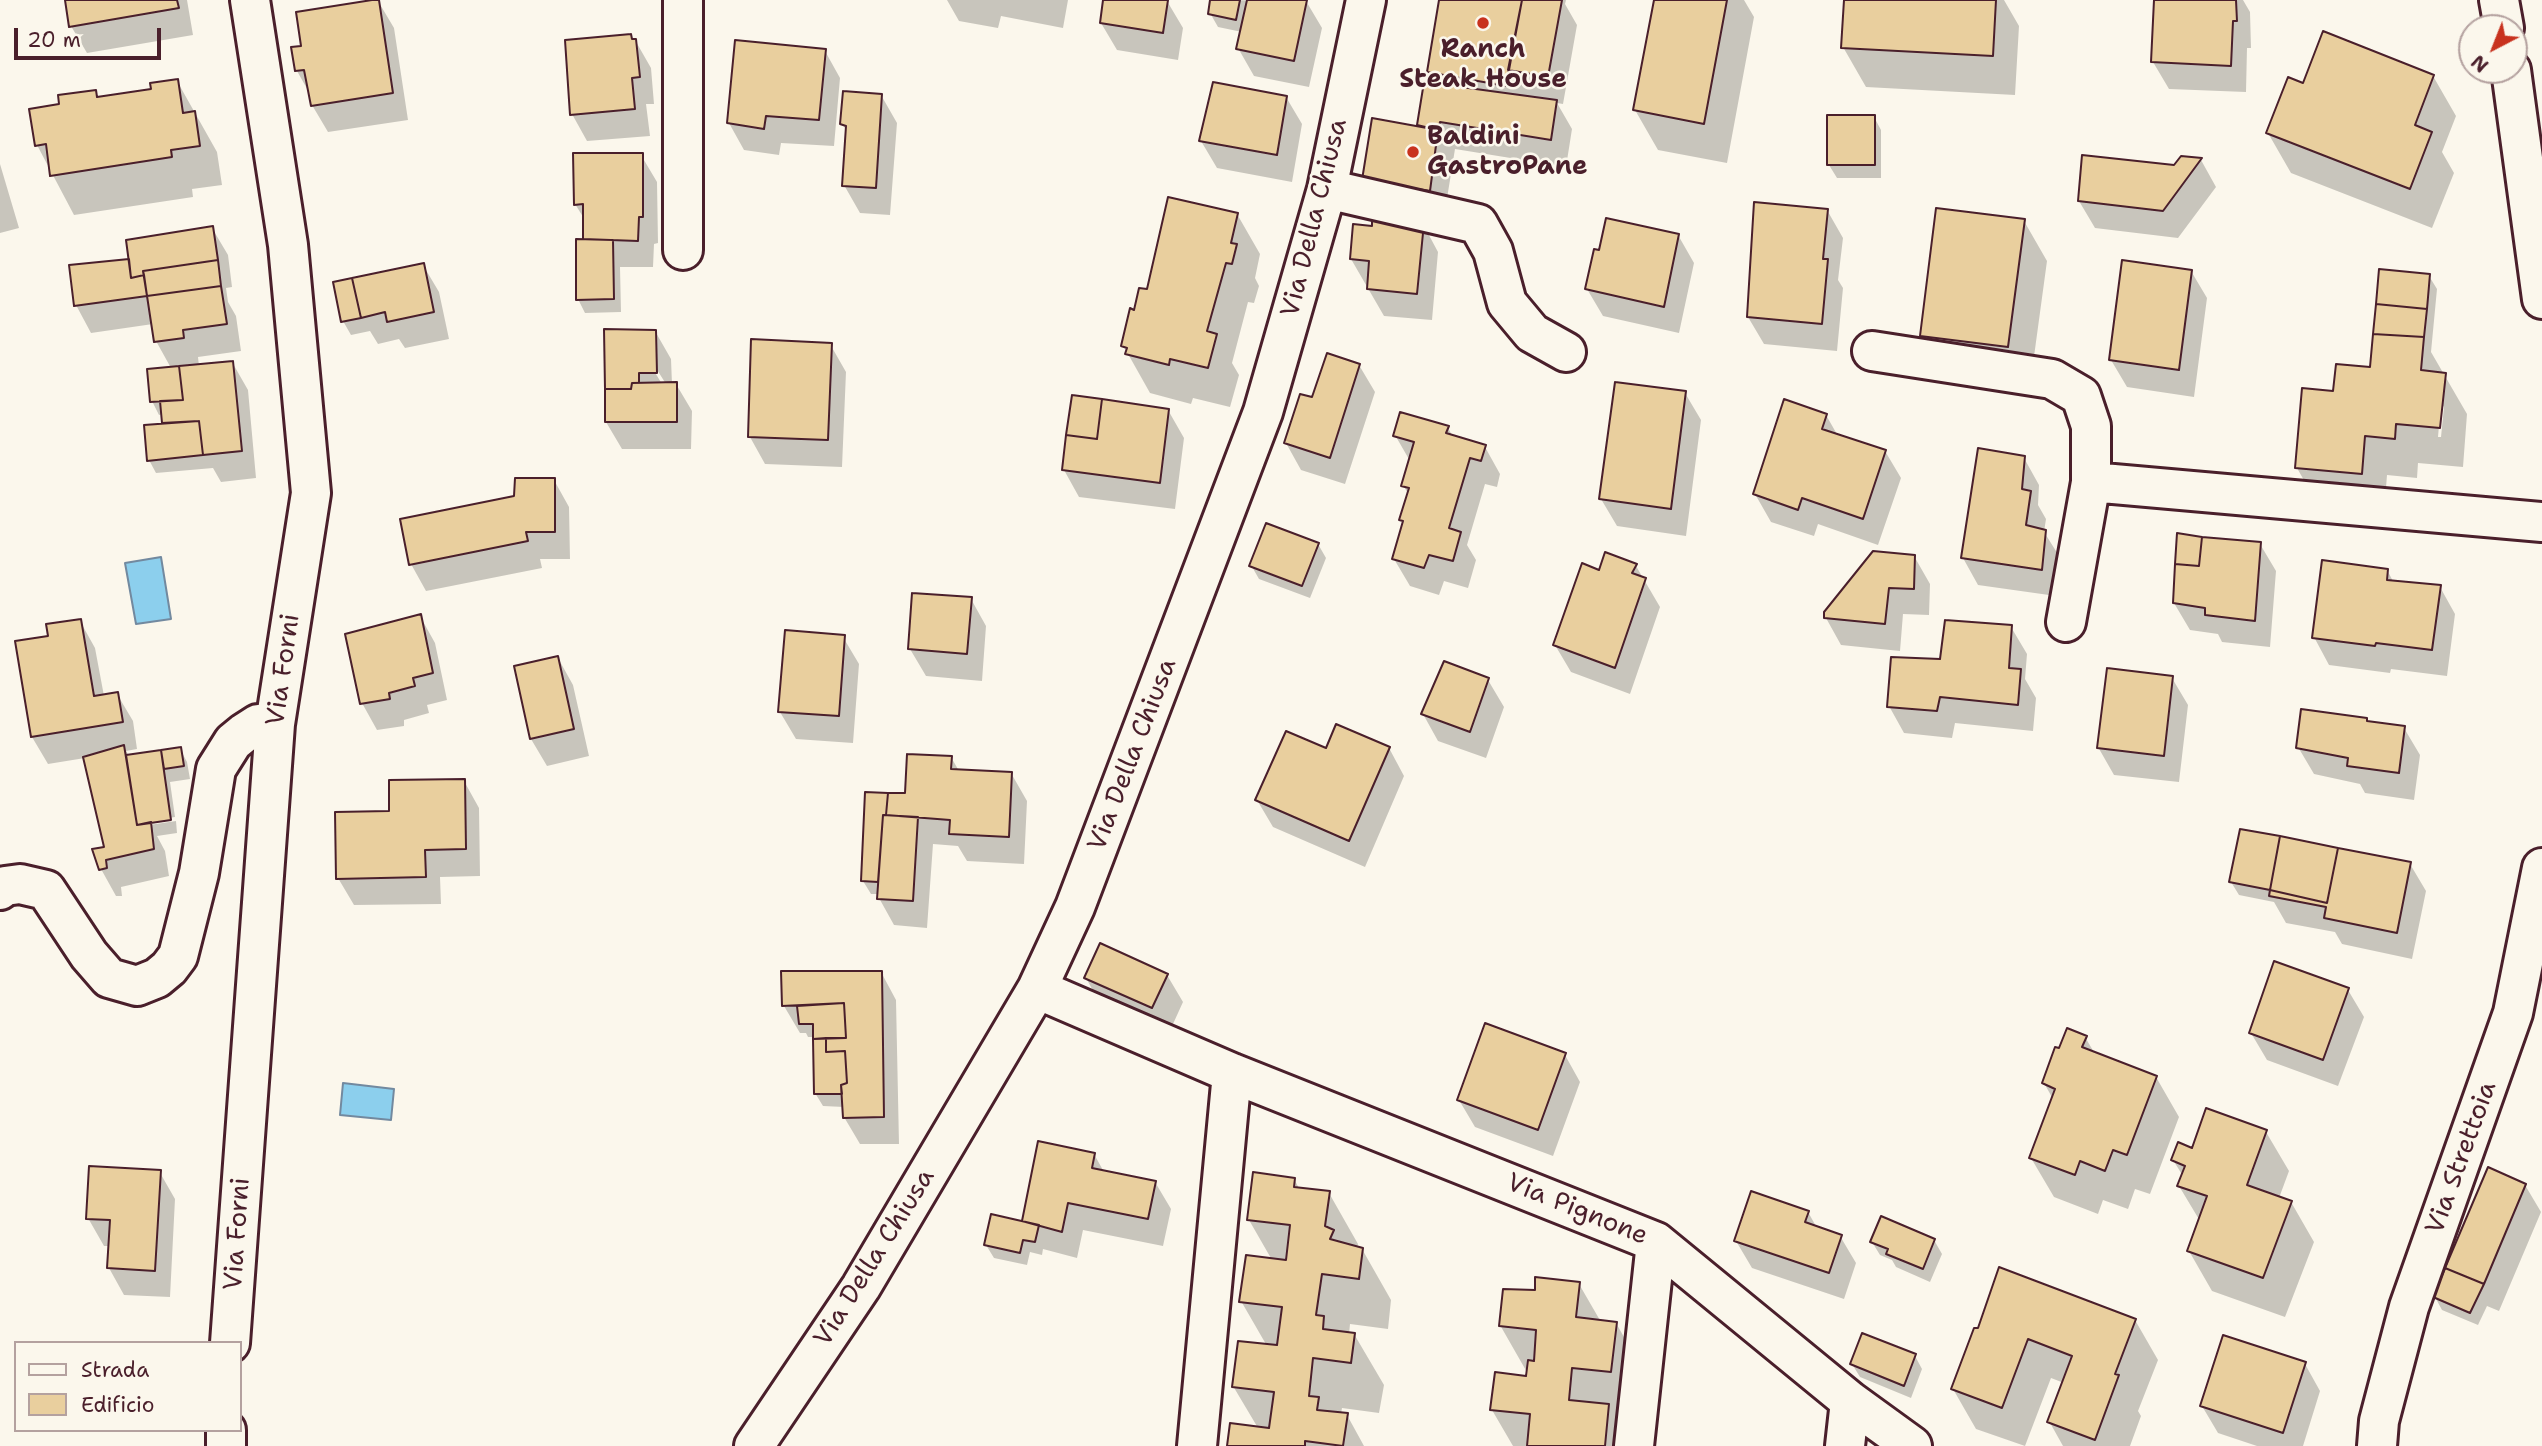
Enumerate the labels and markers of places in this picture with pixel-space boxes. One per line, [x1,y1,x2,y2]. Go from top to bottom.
marker: Ranch Steak House [1475,15,1491,31]
place label: Ranch Steak House [1399,34,1567,96]
place label: Baldini GastroPane [1427,121,1588,182]
marker: Baldini GastroPane [1405,144,1421,160]

